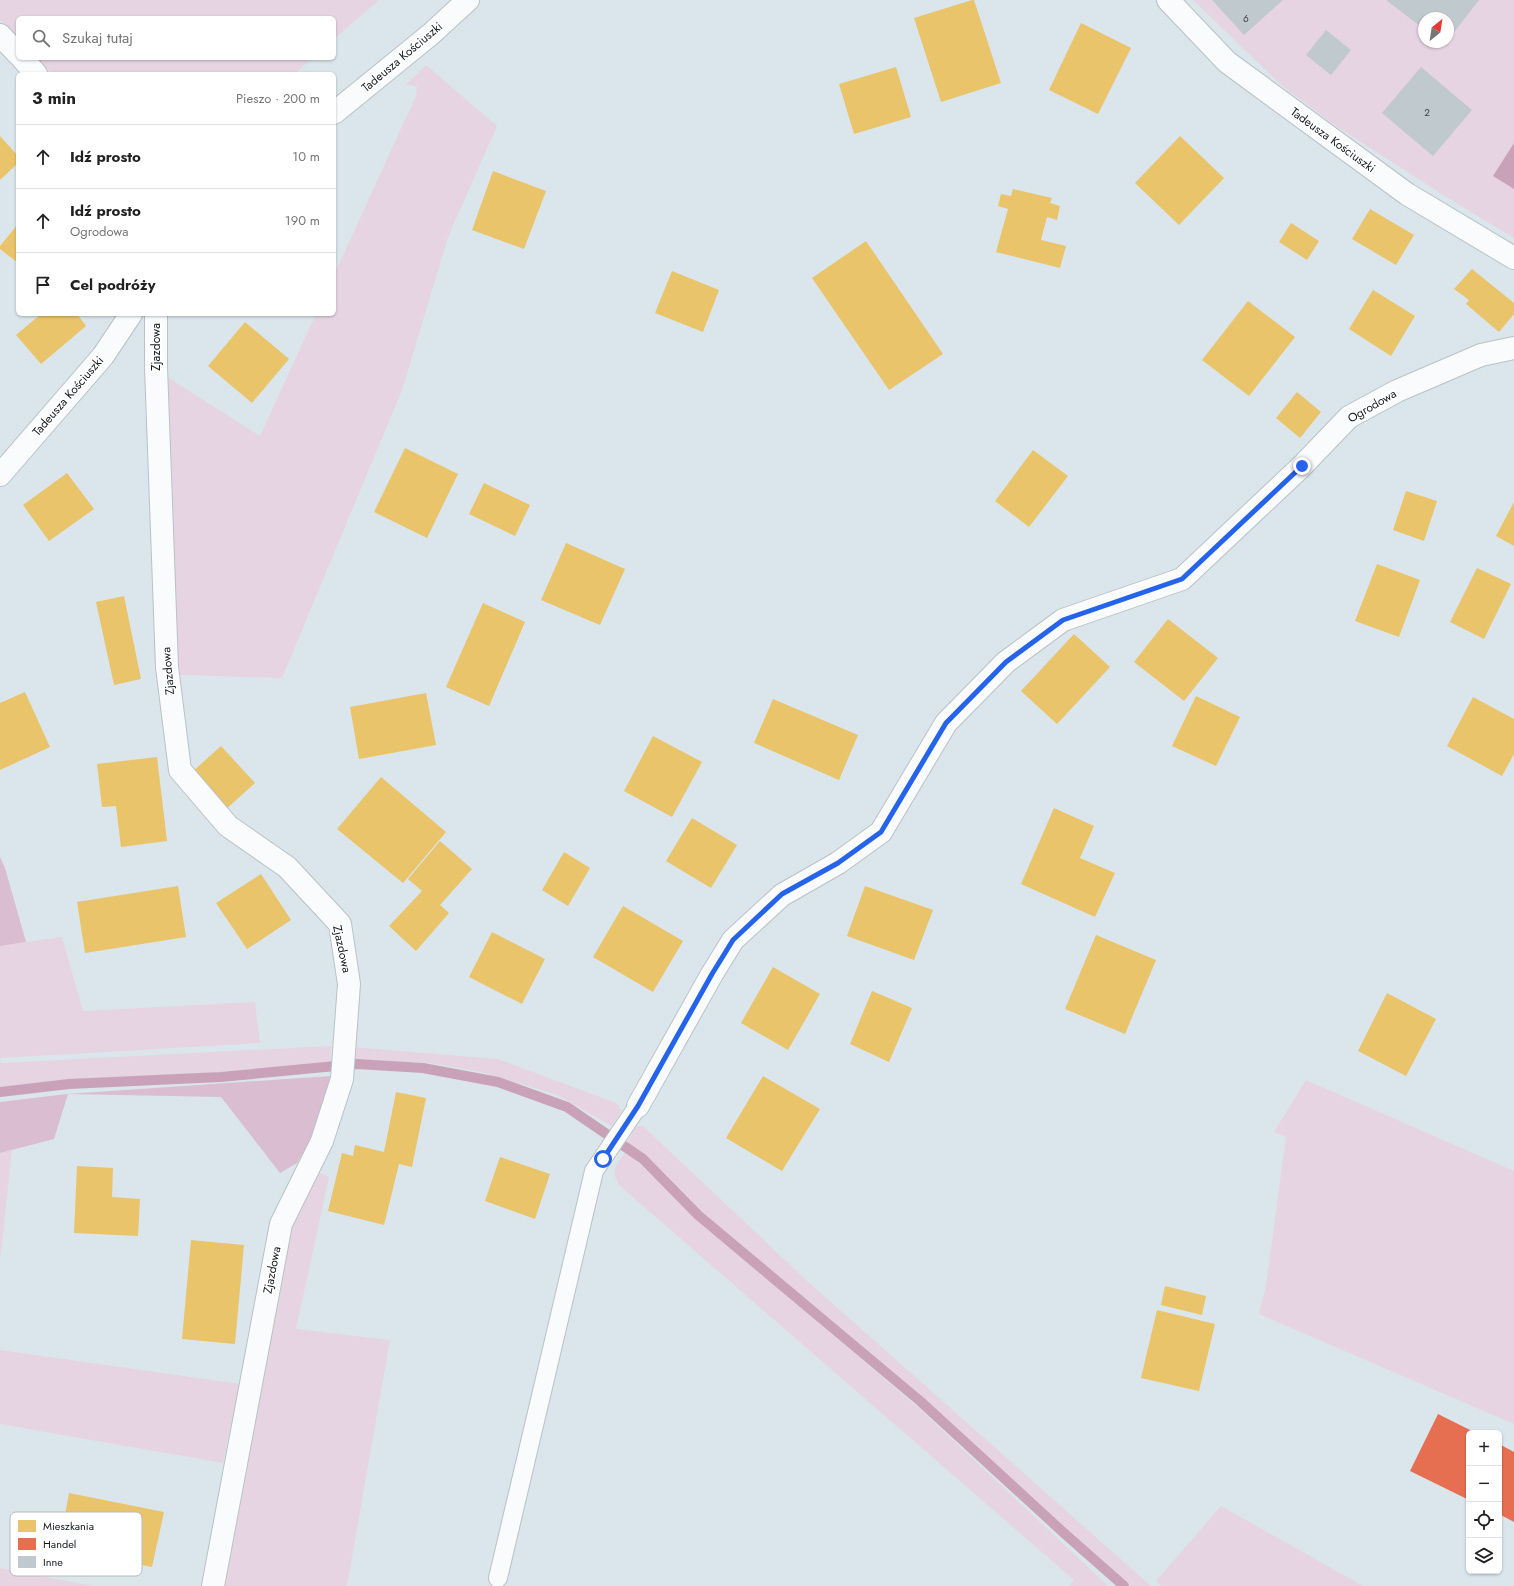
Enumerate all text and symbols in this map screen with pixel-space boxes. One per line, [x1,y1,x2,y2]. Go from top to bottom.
house number: 6 [1243,11,1249,26]
north arrow [1418,12,1454,48]
search box [16,16,336,60]
street label: Tadeusza Kościuszki [358,18,446,96]
icon: search [30,27,52,49]
text: Szukaj tutaj [62,27,133,49]
text: 3 min [32,86,76,110]
text: Pieszo · 200 m [236,89,320,108]
street label: Tadeusza Kościuszki [1287,103,1379,177]
house number: 2 [1424,105,1430,120]
icon: ahead [32,146,54,168]
text: Idź prosto [70,146,141,168]
text: 10 m [292,147,320,166]
text: Idź prosto [70,200,141,222]
icon: ahead [32,210,54,232]
text: 190 m [285,211,320,230]
text: Ogrodowa [70,222,128,241]
icon: arrive [32,274,54,296]
text: Cel podróży [70,274,155,296]
street label: Zjazdowa [147,323,165,371]
street label: Tadeusza Kościuszki [28,352,108,440]
street label: Ogrodowa [1344,385,1400,427]
route end [1293,457,1311,475]
street label: Zjazdowa [157,646,179,696]
street label: Zjazdowa [328,924,356,975]
route start [594,1150,612,1168]
street label: Zjazdowa [259,1245,285,1295]
map controls [1466,1430,1502,1574]
button: + [1466,1430,1502,1466]
button: − [1466,1466,1502,1502]
button: locate [1466,1502,1502,1538]
legend [10,1512,142,1576]
text: Mieszkania [43,1518,94,1534]
text: Handel [43,1536,76,1552]
button: layers [1466,1538,1502,1574]
text: Inne [43,1554,63,1570]

